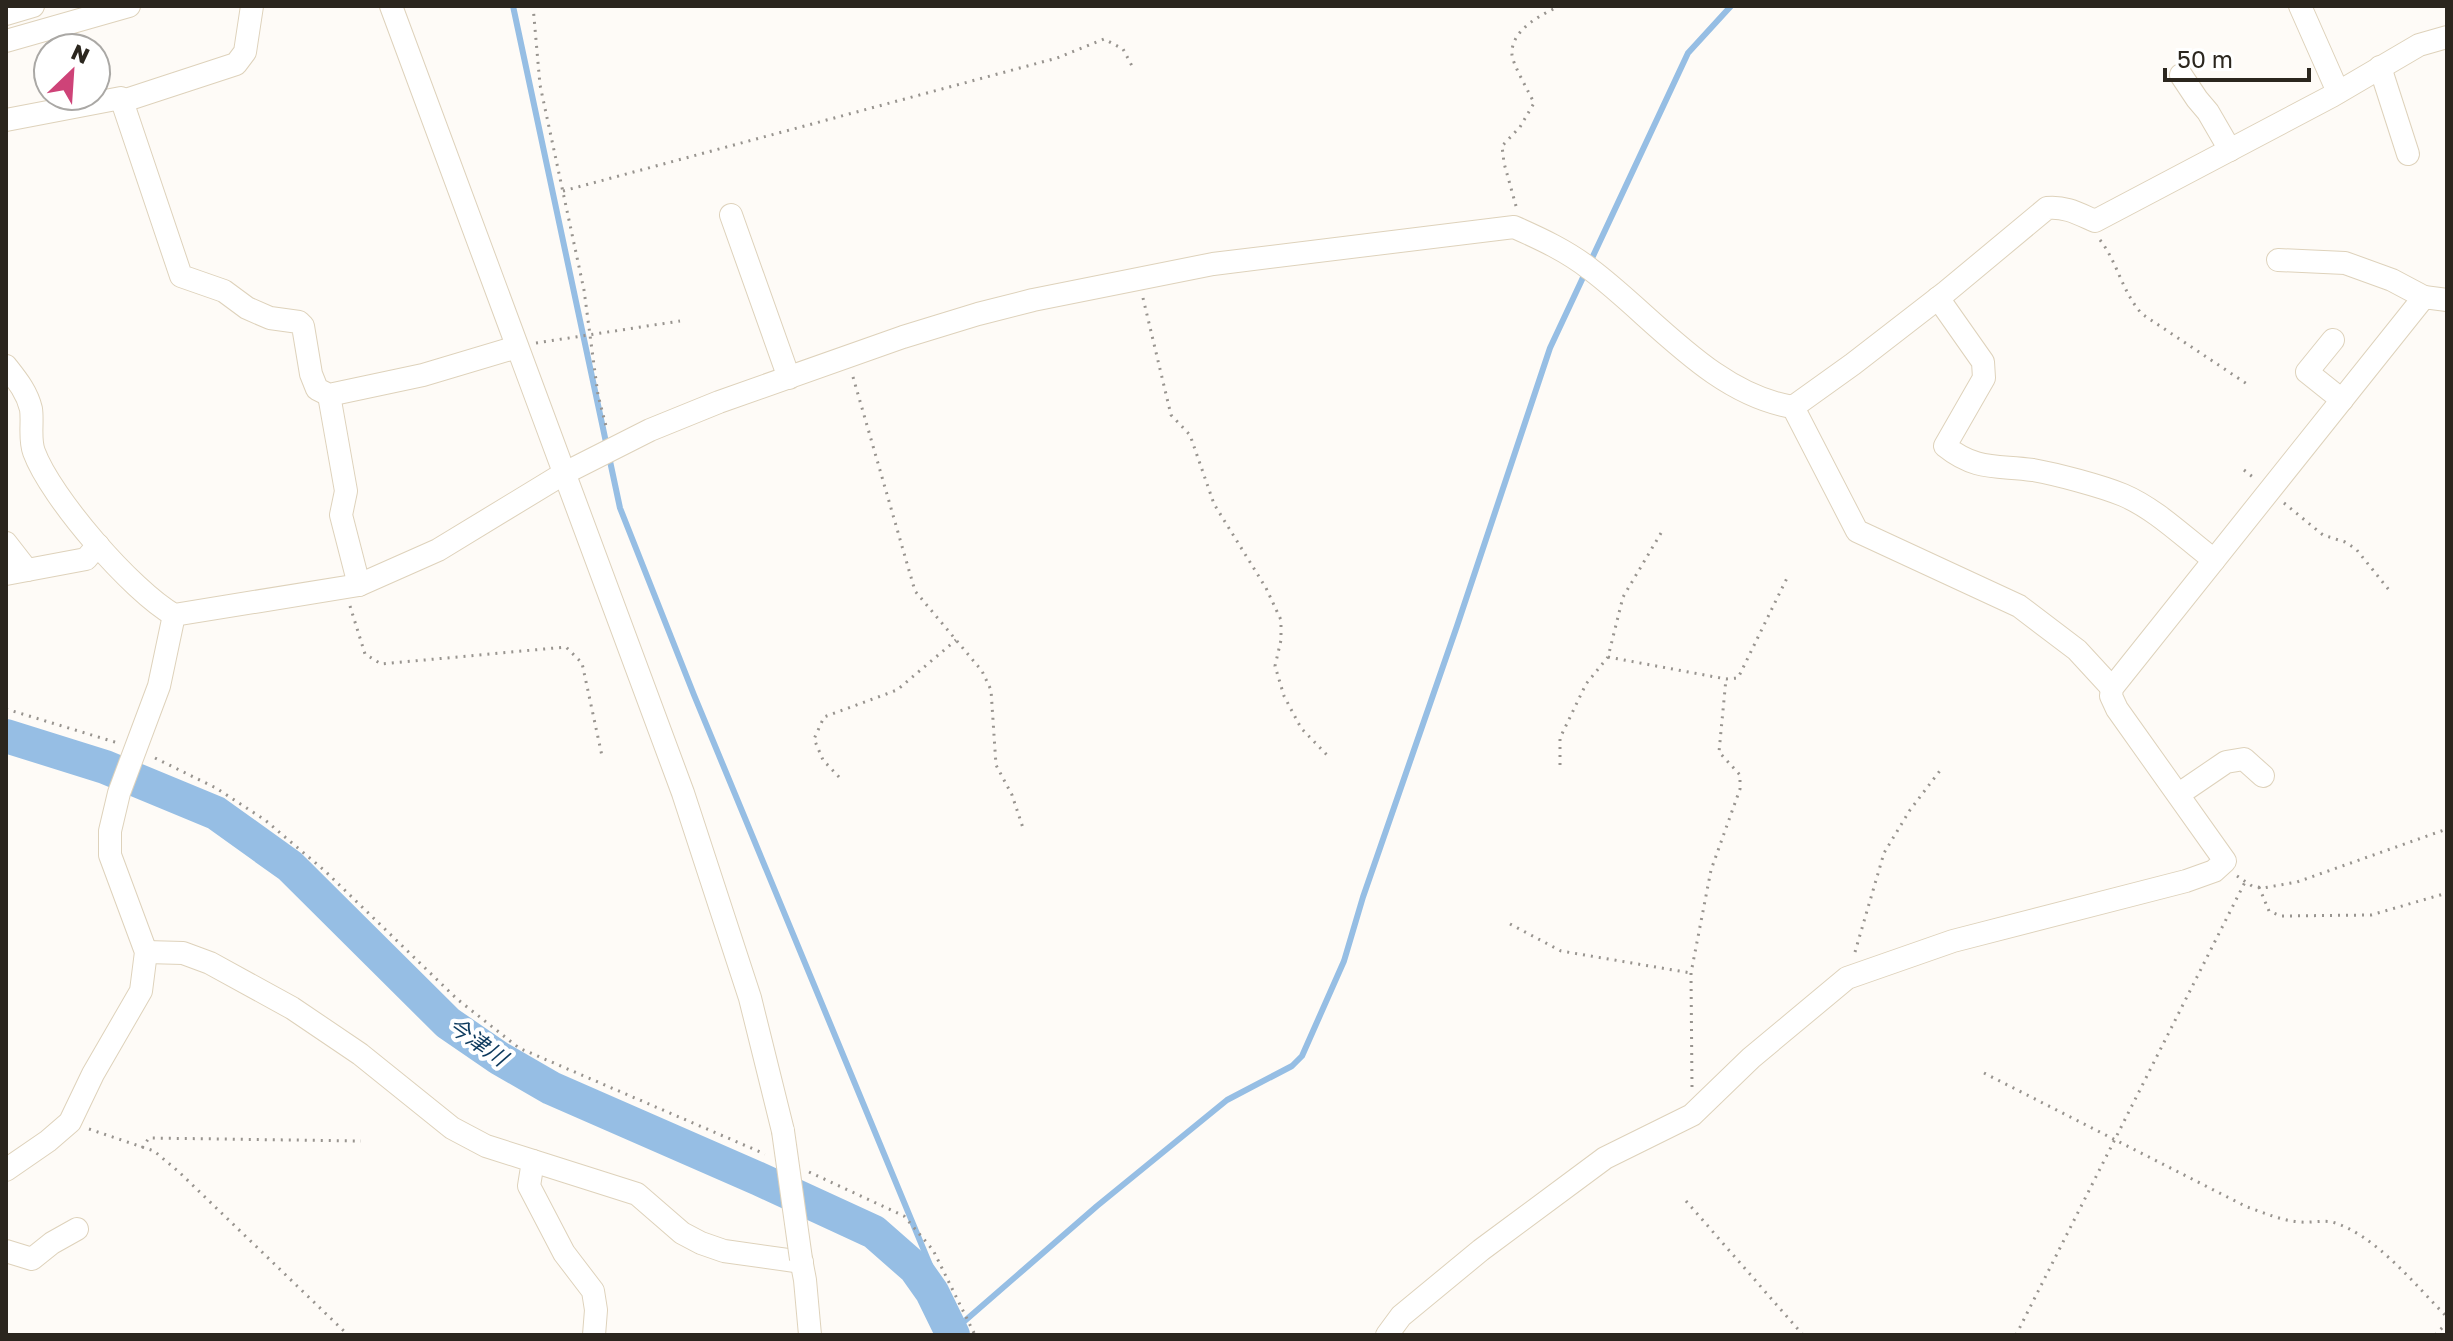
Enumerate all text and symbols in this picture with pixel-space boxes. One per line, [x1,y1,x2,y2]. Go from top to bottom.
north arrow [32,32,112,112]
scale bar [2165,32,2309,82]
text: N [67,38,94,69]
text: 50 m [2177,44,2233,73]
water label: 今津川 [443,1011,514,1072]

